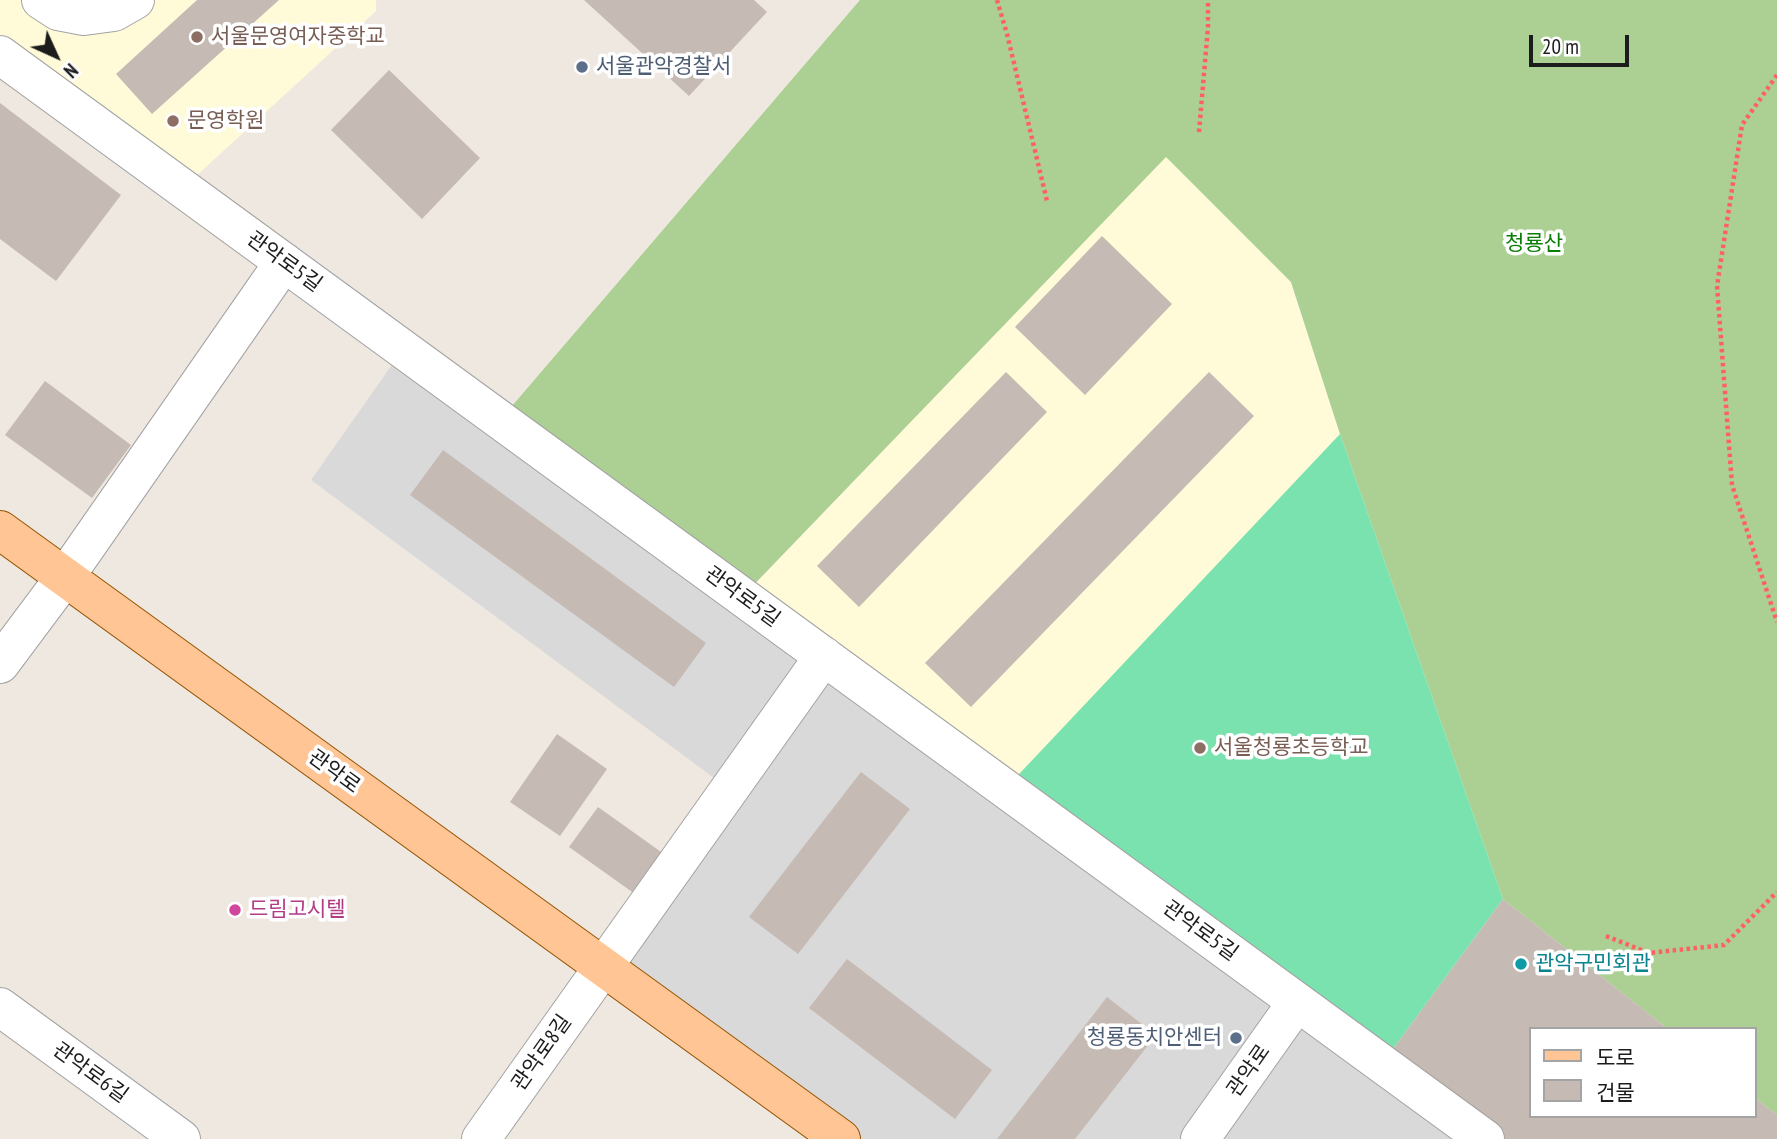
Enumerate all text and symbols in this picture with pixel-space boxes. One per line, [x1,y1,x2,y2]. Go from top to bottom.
north arrow [21,21,91,91]
scale bar [1532,21,1632,65]
place label: 서울문영여자중학교 [211,24,385,50]
marker: 서울문영여자중학교 [189,29,205,45]
text: 20 m [1542,33,1579,60]
place label: 서울관악경찰서 [596,54,731,80]
text: N [59,59,83,83]
marker: 서울관악경찰서 [574,59,590,75]
place label: 문영학원 [187,108,264,134]
marker: 문영학원 [165,113,181,129]
street label: 관악로5길 [242,226,326,298]
park label: 청룡산 [1505,231,1563,257]
street label: 관악로5길 [700,561,784,633]
place label: 서울청룡초등학교 [1214,735,1369,761]
marker: 서울청룡초등학교 [1192,740,1208,756]
street label: 관악로 [303,745,365,799]
street label: 관악로5길 [1158,895,1242,967]
place label: 드림고시텔 [249,897,346,923]
marker: 드림고시텔 [227,902,243,918]
place label: 관악구민회관 [1535,951,1651,977]
marker: 관악구민회관 [1513,956,1529,972]
street label: 관악로8길 [507,1010,577,1096]
place label: 청룡동치안센터 [1087,1025,1222,1051]
legend [1528,1027,1756,1118]
marker: 청룡동치안센터 [1228,1030,1244,1046]
street label: 관악로6길 [48,1037,132,1109]
street label: 관악로 [1222,1040,1276,1102]
text: 도로 [1596,1044,1635,1071]
text: 건물 [1596,1079,1635,1106]

